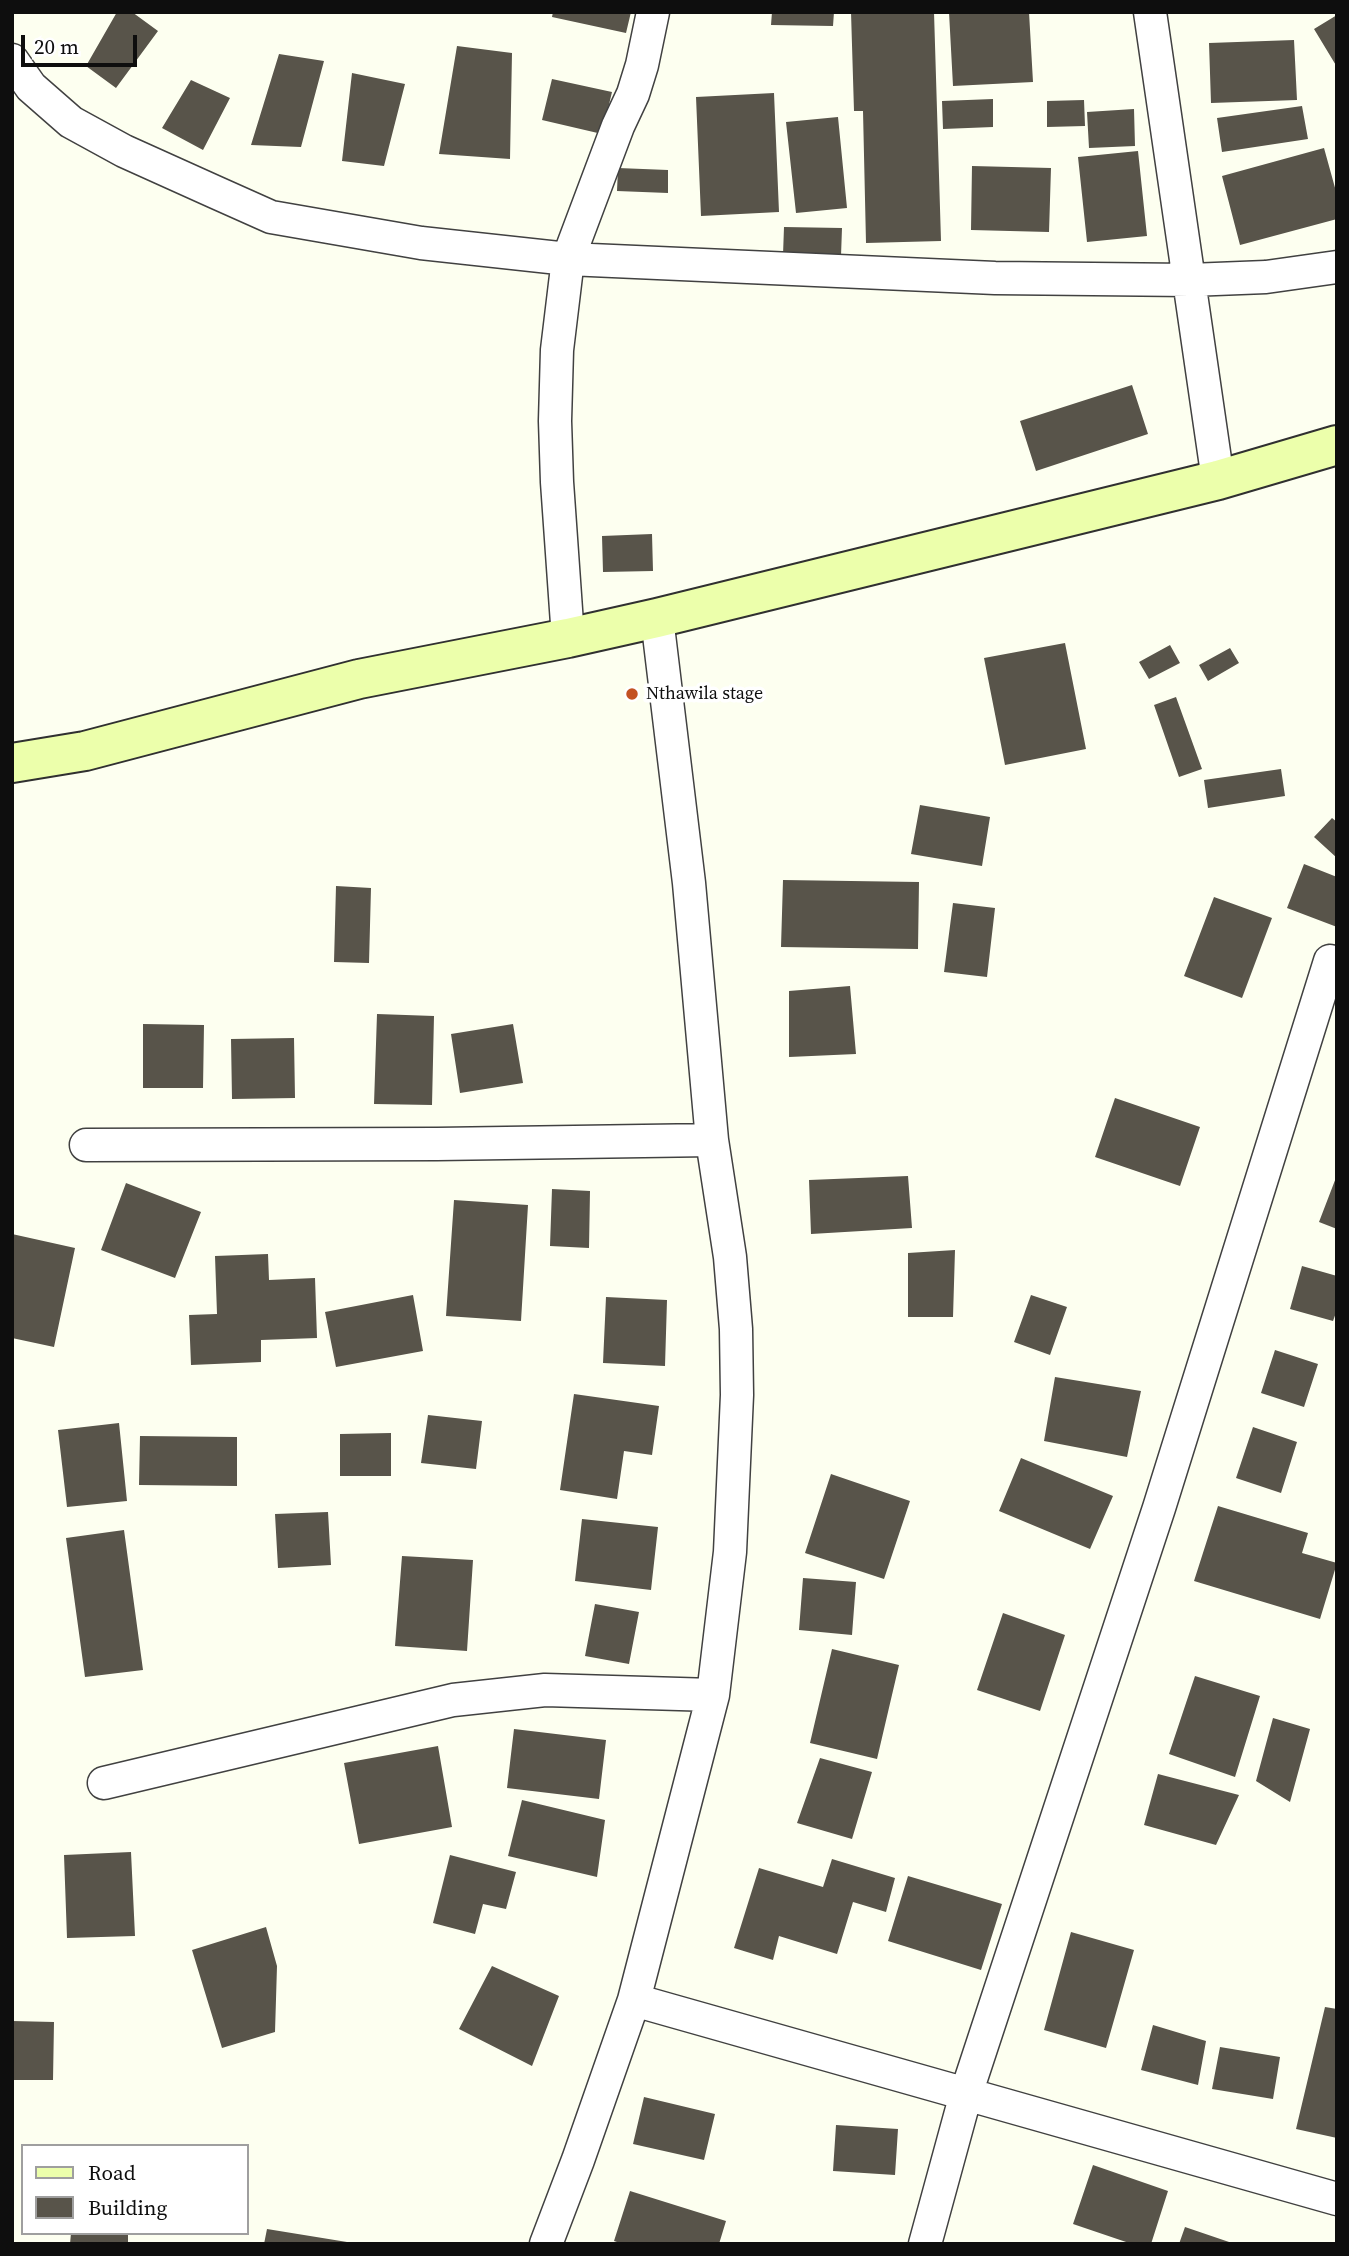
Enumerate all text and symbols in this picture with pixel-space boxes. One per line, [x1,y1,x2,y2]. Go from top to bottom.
scale bar [24,21,140,65]
text: 20 m [34,32,79,61]
place label: Nthawila stage [646,683,763,705]
marker: Nthawila stage [624,686,640,702]
legend [21,2144,248,2235]
text: Road [88,2158,136,2187]
text: Building [88,2193,167,2222]

